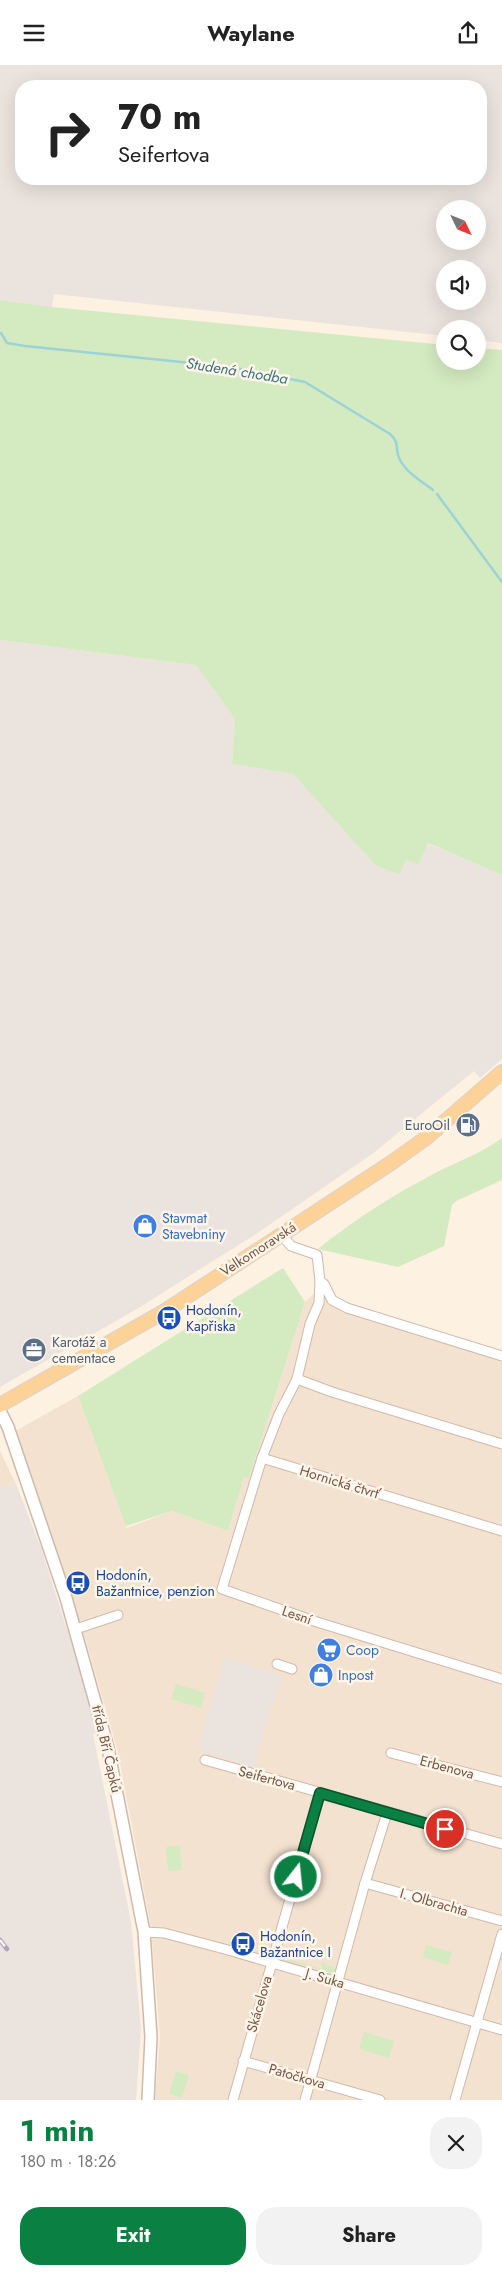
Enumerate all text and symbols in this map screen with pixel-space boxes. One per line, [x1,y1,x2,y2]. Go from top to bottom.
text: Waylane [207,17,295,49]
icon: menu [20,19,48,47]
icon: share [454,19,482,47]
text: 70 m [118,92,201,142]
icon: right [35,100,100,165]
text: Seifertova [118,138,210,170]
north arrow [436,200,486,250]
map controls [436,200,486,370]
button: sound [436,260,486,310]
button: search [436,320,486,370]
water label: Studená chodba [185,352,290,390]
fuel station icon: EuroOil [455,1112,481,1138]
place label: EuroOil [405,1115,450,1135]
place label: Stavmat Stavebniny [162,1208,226,1244]
shop icon: Stavmat Stavebniny [132,1213,158,1239]
street label: Velkomoravská [216,1217,300,1281]
place label: Hodonín, Kapřiska [186,1300,242,1336]
bus stop icon: Hodonín, Kapřiska [156,1305,182,1331]
place label: Karotáž a cementace [52,1332,115,1368]
office icon: Karotáž a cementace [21,1337,47,1363]
street label: Hornická čtvrť [297,1460,384,1504]
place label: Hodonín, Bažantnice, penzion [96,1565,215,1601]
bus stop icon: Hodonín, Bažantnice, penzion [65,1570,91,1596]
street label: Lesní [279,1601,316,1630]
supermarket icon: Coop [316,1637,342,1663]
place label: Coop [346,1640,379,1660]
shop icon: Inpost [308,1662,334,1688]
place label: Inpost [338,1665,374,1685]
street label: třída Bří Čapků [87,1703,127,1795]
street label: Erbenova [418,1750,476,1784]
street label: Seifertova [236,1761,298,1795]
pin [424,1808,466,1850]
icon: arrive [431,1815,459,1843]
position arrow [269,1850,321,1902]
street label: I. Olbrachta [398,1883,470,1921]
place label: Hodonín, Bažantnice I [260,1926,331,1962]
bus stop icon: Hodonín, Bažantnice I [230,1931,256,1957]
street label: J. Suka [301,1962,347,1993]
street label: Skácelova [241,1973,277,2035]
street label: Patočkova [266,2058,328,2094]
text: 1 min [20,2109,94,2152]
button: close [430,2117,482,2169]
text: 180 m · 18:26 [20,2150,116,2173]
button: Exit [20,2207,246,2265]
button: Share [256,2207,482,2265]

